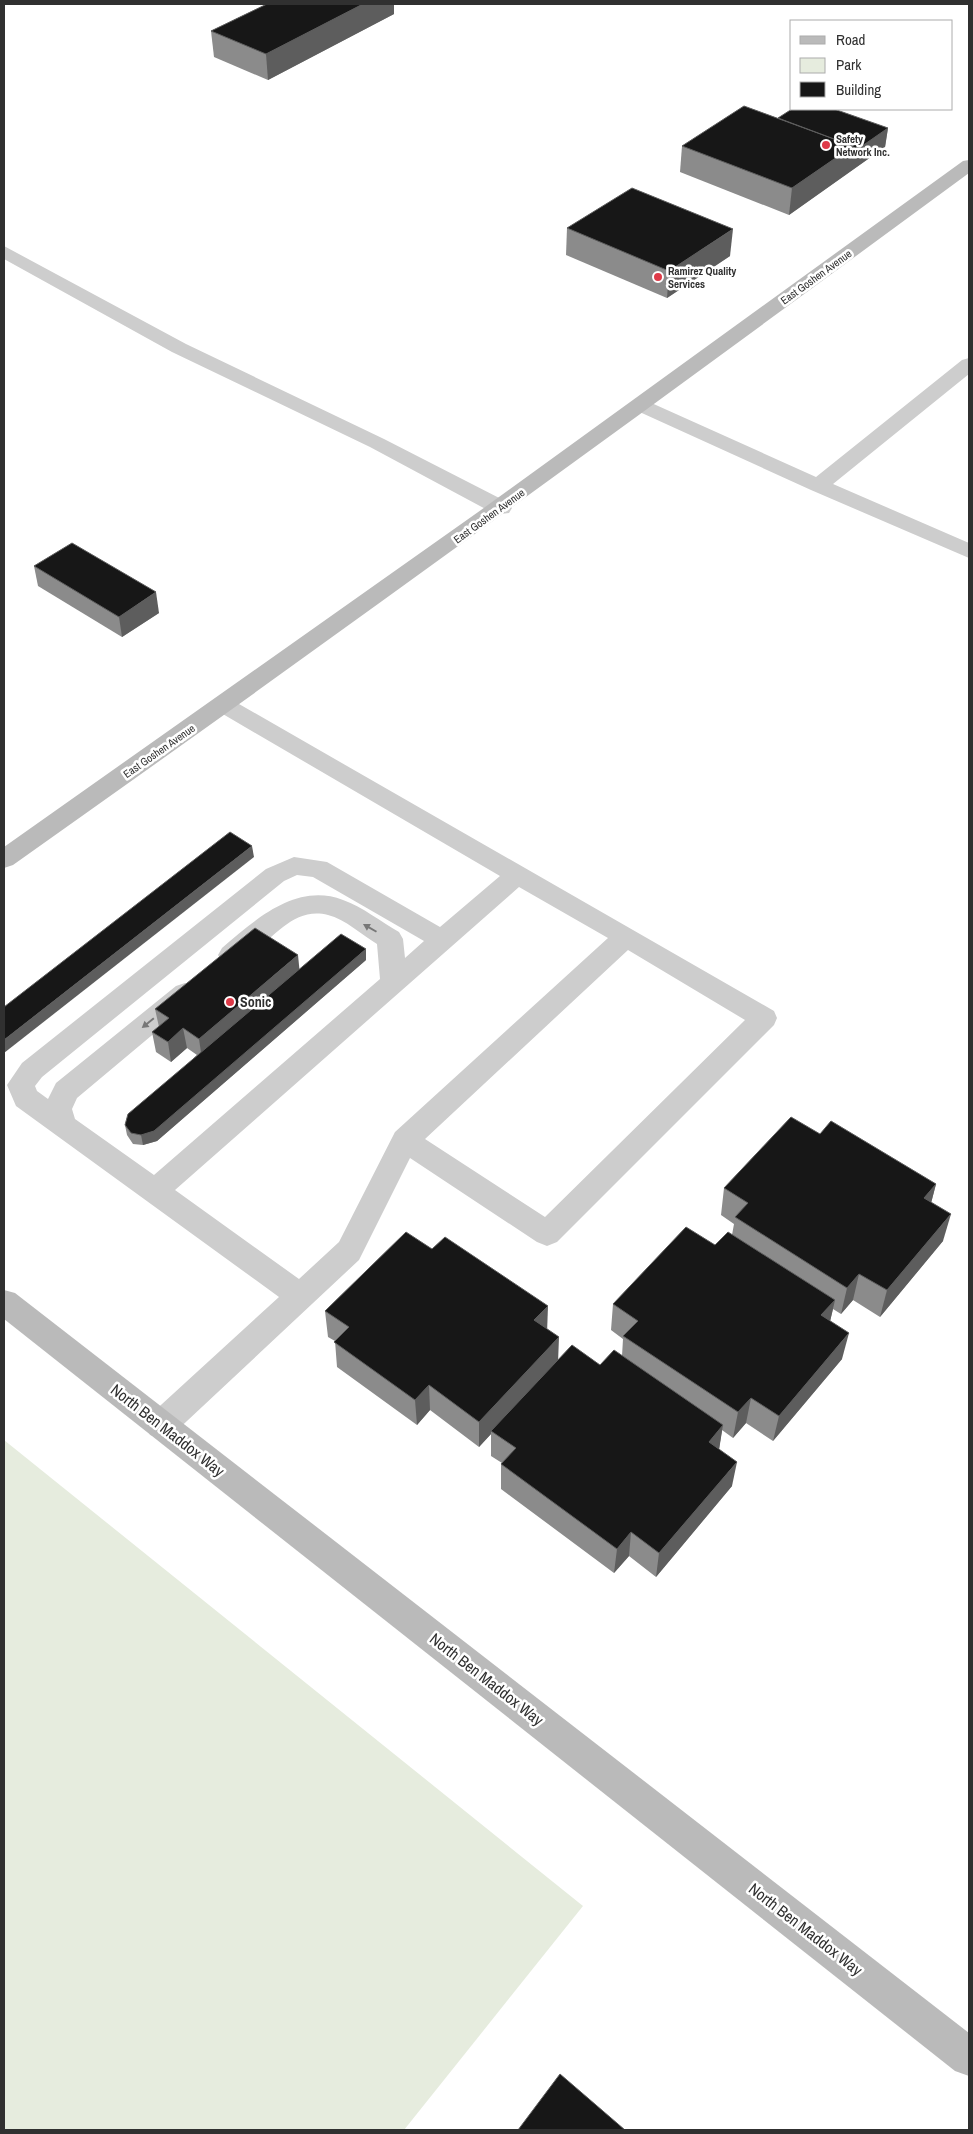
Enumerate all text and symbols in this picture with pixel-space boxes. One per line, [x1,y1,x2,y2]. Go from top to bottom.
legend [790,20,953,110]
text: Road [836,29,865,50]
text: Park [836,54,862,75]
text: Building [836,79,881,100]
place label: Safety Network Inc. [836,132,890,159]
marker: Safety Network Inc. [820,139,832,151]
street label: East Goshen Avenue [778,246,854,308]
place label: Ramirez Quality Services [668,264,736,291]
marker: Ramirez Quality Services [652,271,664,283]
street label: East Goshen Avenue [451,485,527,547]
street label: East Goshen Avenue [120,721,198,781]
one-way arrow [363,923,376,932]
place label: Sonic [240,993,271,1011]
marker: Sonic [224,996,236,1008]
one-way arrow [142,1018,155,1029]
street label: North Ben Maddox Way [107,1379,230,1482]
street label: North Ben Maddox Way [426,1628,549,1731]
street label: North Ben Maddox Way [745,1878,868,1981]

